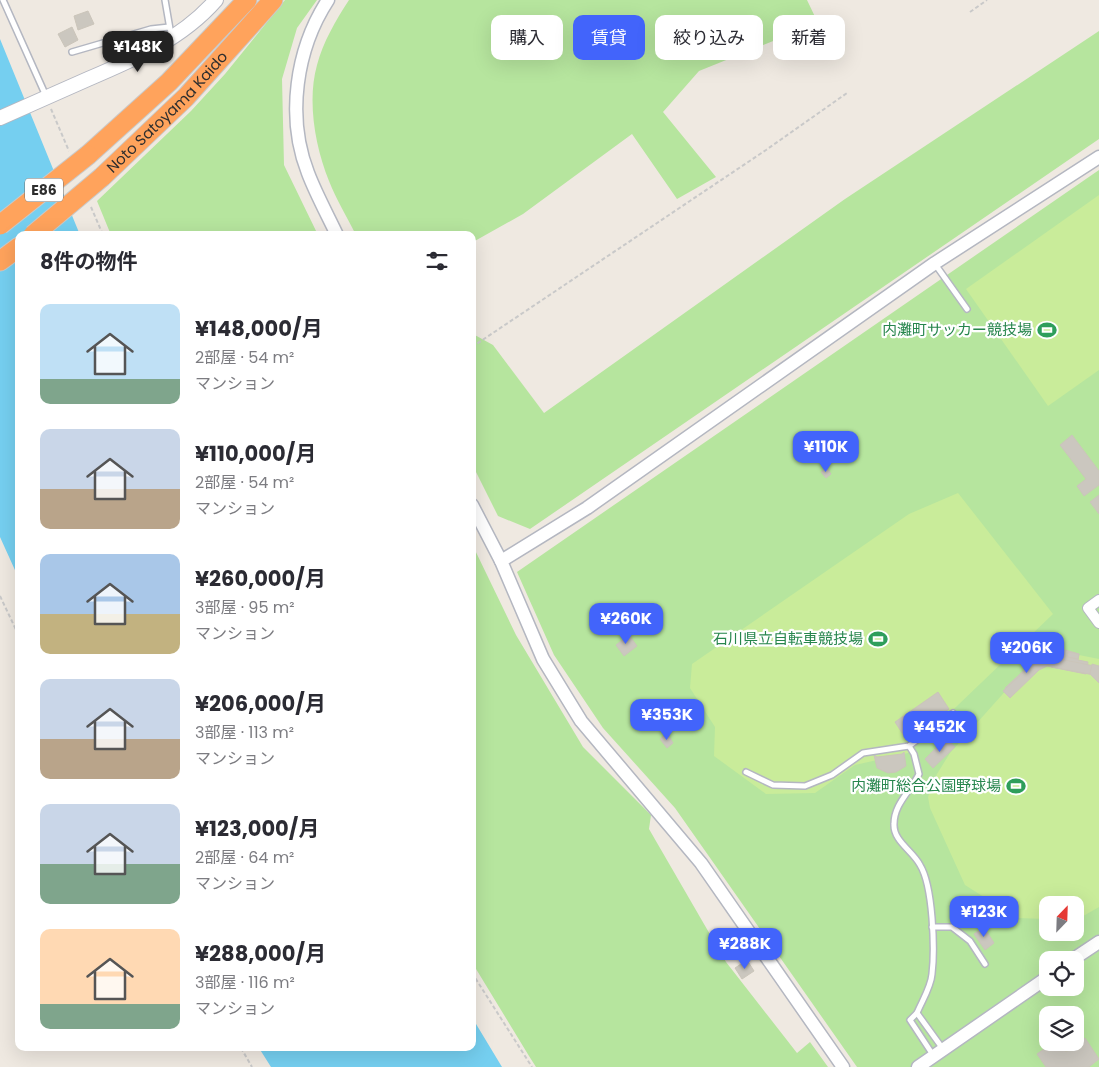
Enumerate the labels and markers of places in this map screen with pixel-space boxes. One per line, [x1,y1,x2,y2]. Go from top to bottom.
pin: ¥148K [103,30,173,73]
place label: 内灘町サッカー競技場 [882,319,1032,340]
sports icon: 内灘町サッカー競技場 [1036,319,1058,341]
pin: ¥110K [791,430,861,473]
pin: ¥260K [591,602,661,645]
place label: 石川県立自転車競技場 [713,628,863,649]
sports icon: 石川県立自転車競技場 [867,628,889,650]
pin: ¥206K [992,632,1062,674]
pin: ¥353K [632,698,702,741]
pin: ¥452K [905,710,975,753]
place label: 内灘町総合公園野球場 [851,775,1001,796]
sports icon: 内灘町総合公園野球場 [1005,775,1027,797]
pin: ¥123K [949,896,1019,938]
pin: ¥288K [710,928,780,970]

